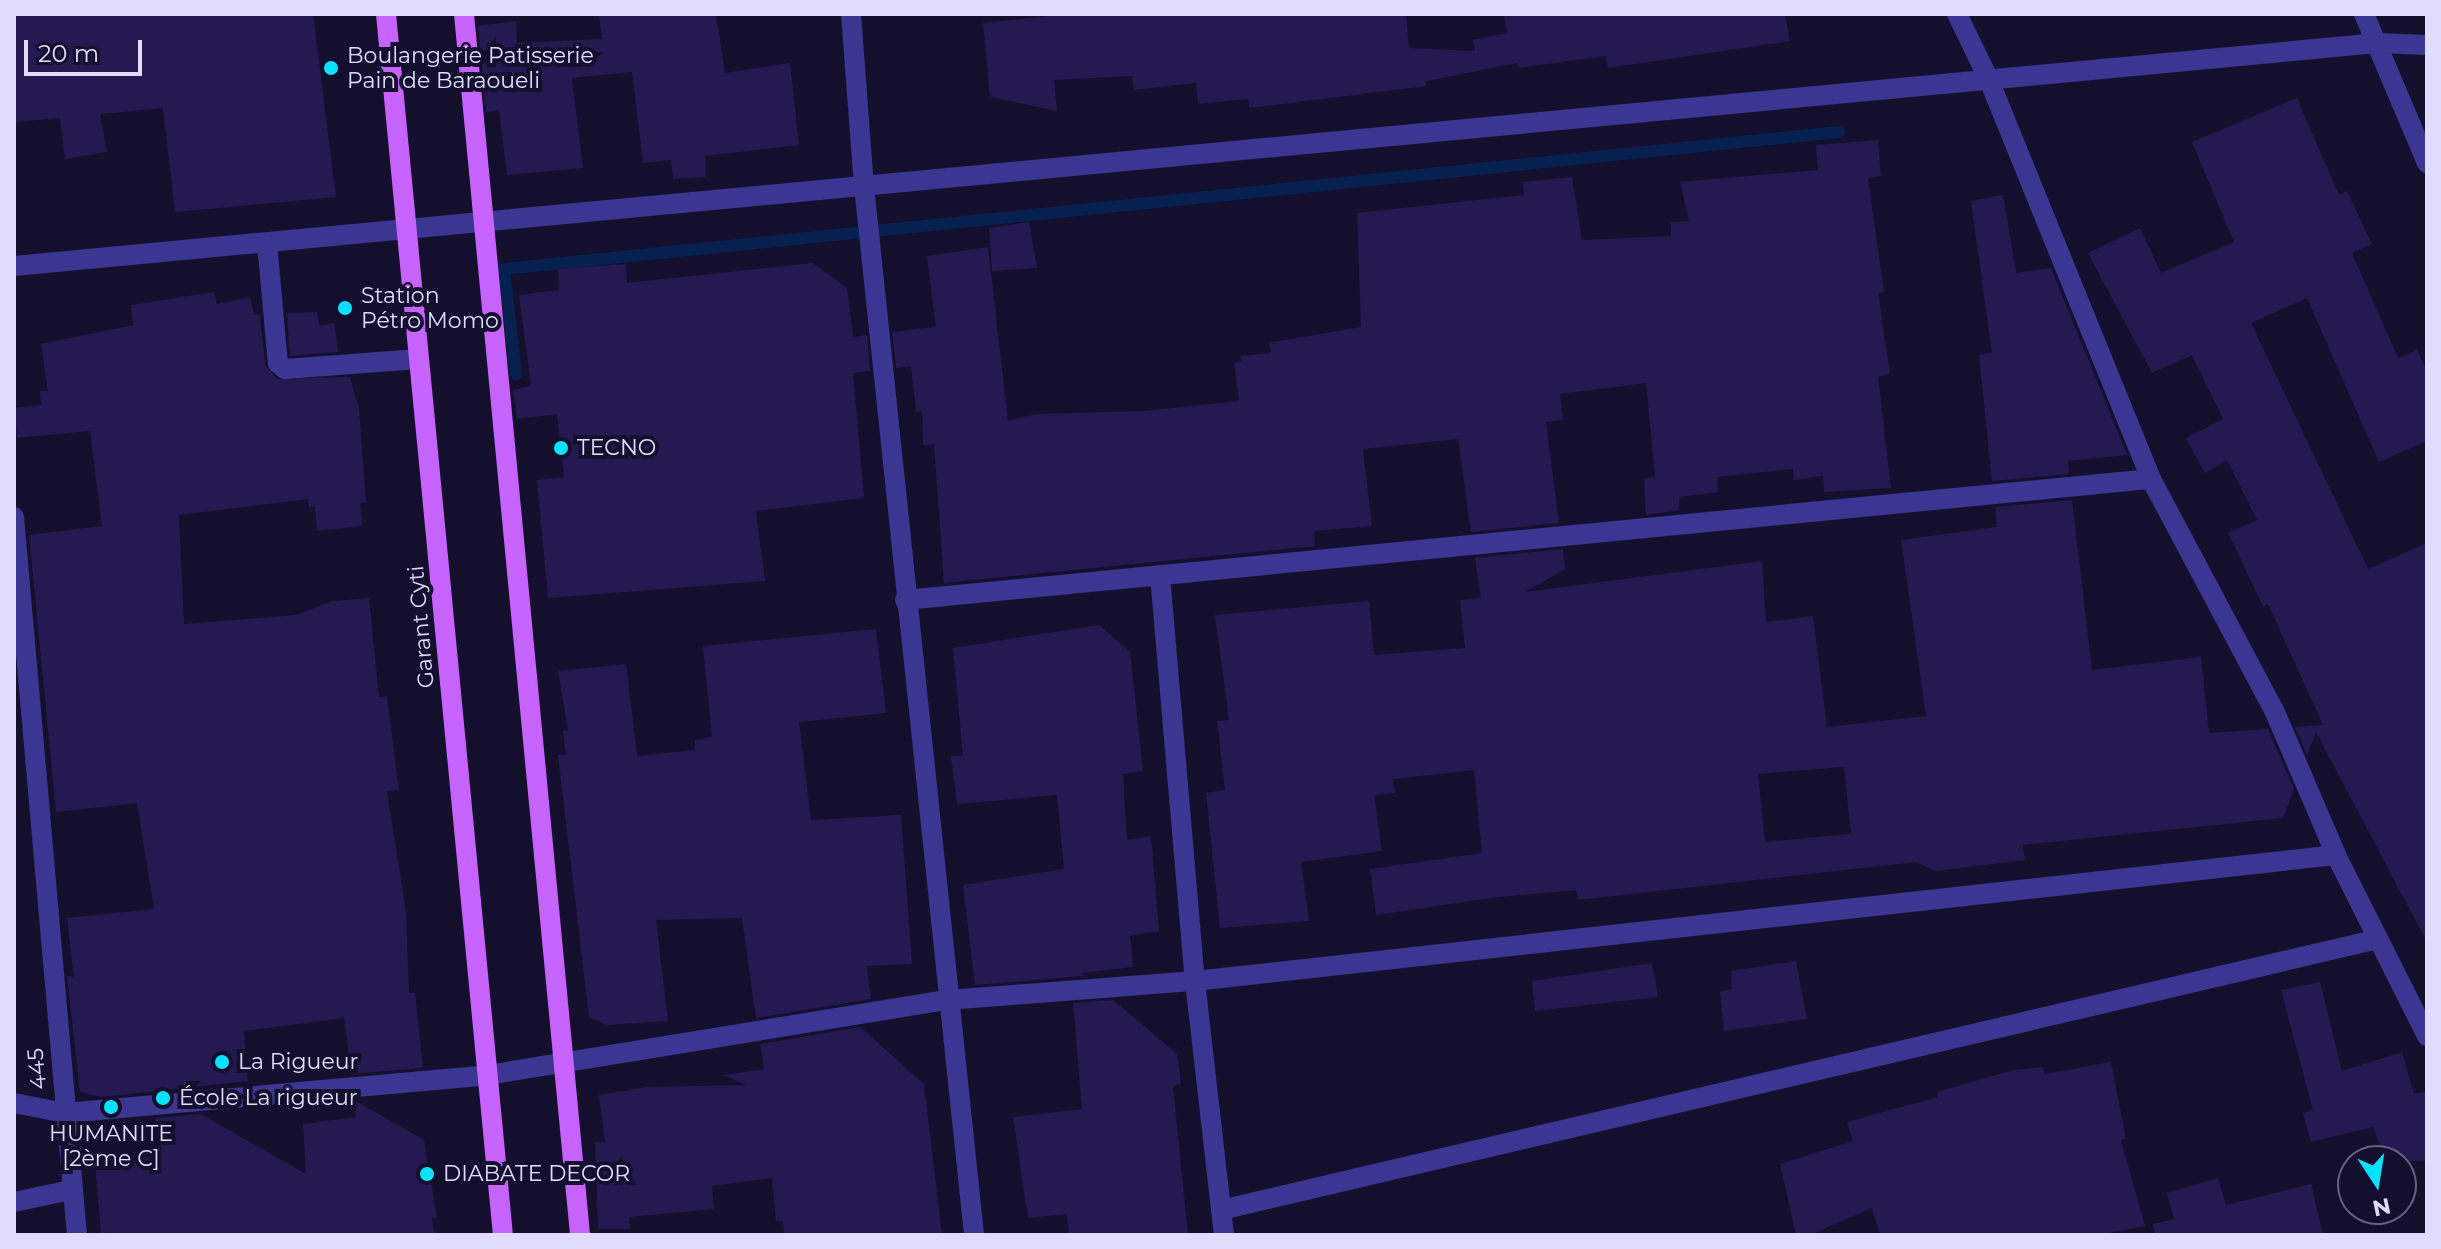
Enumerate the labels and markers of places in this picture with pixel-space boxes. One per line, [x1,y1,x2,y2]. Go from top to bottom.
place label: Boulangerie Patisserie Pain de Baraoueli [347,42,594,94]
marker: Boulangerie Patisserie Pain de Baraoueli [322,59,340,77]
place label: Station Pétro Momo [361,282,499,334]
marker: Station Pétro Momo [336,299,354,317]
place label: TECNO [577,435,656,461]
marker: TECNO [552,439,570,457]
place label: La Rigueur [238,1049,358,1075]
marker: La Rigueur [213,1053,231,1071]
place label: École La rigueur [179,1085,358,1111]
marker: École La rigueur [154,1089,172,1107]
marker: HUMANITE [2ème C] [102,1098,120,1116]
place label: HUMANITE [2ème C] [49,1120,173,1172]
place label: DIABATE DECOR [443,1161,630,1187]
marker: DIABATE DECOR [418,1165,436,1183]

